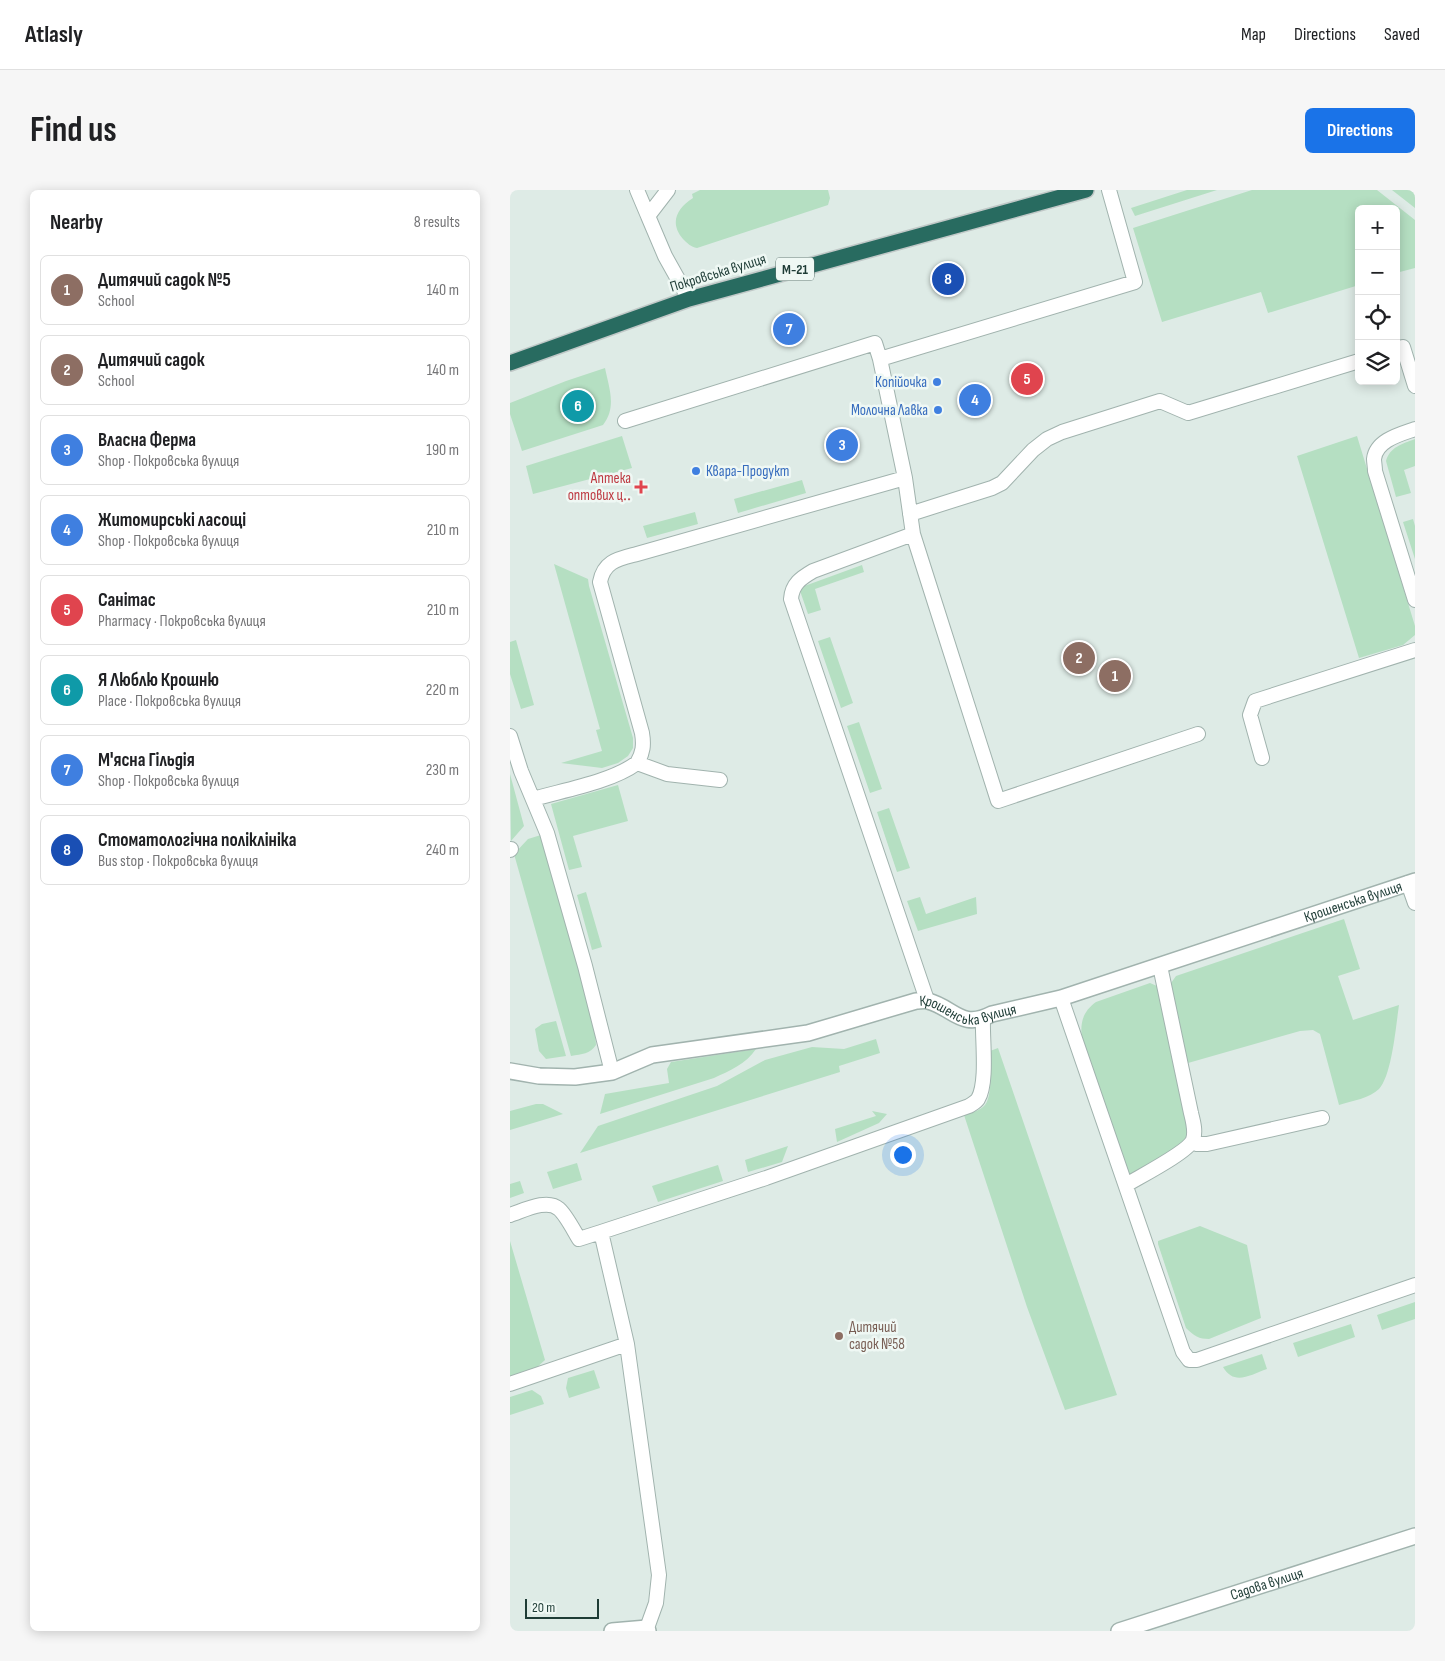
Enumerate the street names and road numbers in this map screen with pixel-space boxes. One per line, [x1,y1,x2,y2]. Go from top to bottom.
street label: Покровська вулиця [668,249,768,297]
road number: М-21 [776,258,814,280]
street label: Крошенська вулиця [1301,876,1405,927]
street label: Крошенська вулиця [919,991,1018,1029]
street label: Садова вулиця [1228,1563,1305,1604]

